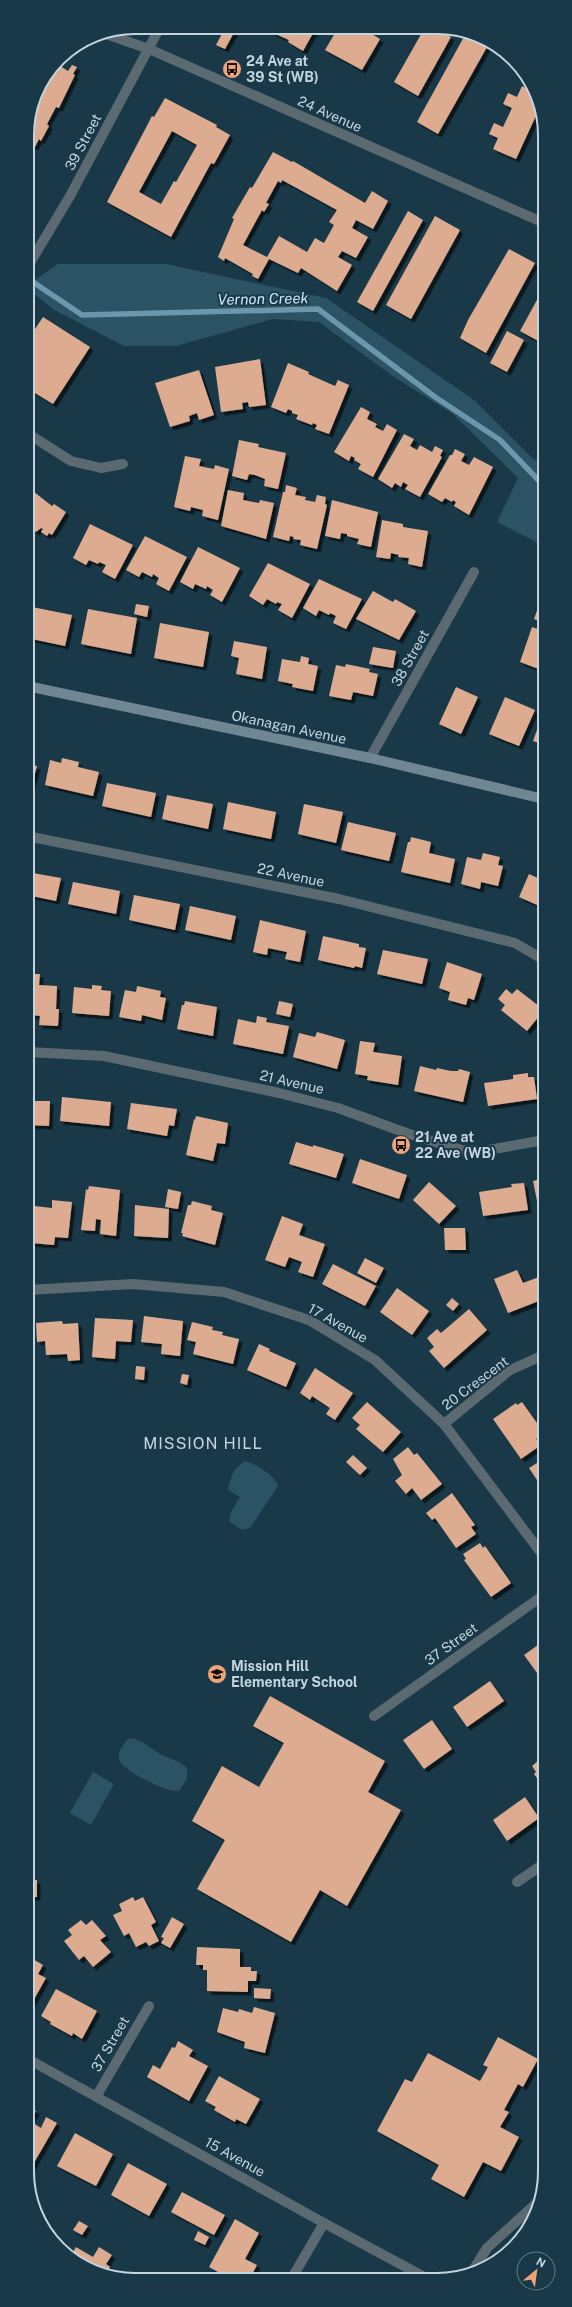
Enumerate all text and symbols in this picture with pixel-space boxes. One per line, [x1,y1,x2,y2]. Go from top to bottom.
place label: 24 Ave at 39 St (WB) [246,53,319,85]
bus stop icon: 24 Ave at 39 St (WB) [221,58,243,80]
street label: 24 Avenue [295,93,365,135]
street label: 39 Street [61,111,105,173]
water label: Vernon Creek [217,289,310,308]
street label: 38 Street [388,627,432,689]
street label: Okanagan Avenue [230,707,348,747]
street label: 22 Avenue [256,860,326,890]
street label: 21 Avenue [258,1067,326,1097]
place label: 21 Ave at 22 Ave (WB) [415,1129,496,1161]
bus stop icon: 21 Ave at 22 Ave (WB) [390,1134,412,1156]
street label: 17 Avenue [305,1300,371,1346]
street label: 20 Crescent [439,1353,511,1413]
district label: MISSION HILL [143,1434,263,1453]
street label: 37 Street [422,1620,480,1668]
place label: Mission Hill Elementary School [231,1658,358,1690]
school or university icon: Mission Hill Elementary School [206,1663,228,1685]
street label: 37 Street [88,2013,132,2075]
street label: 15 Avenue [202,2134,268,2180]
north arrow [516,2251,556,2291]
text: N [534,2255,548,2270]

